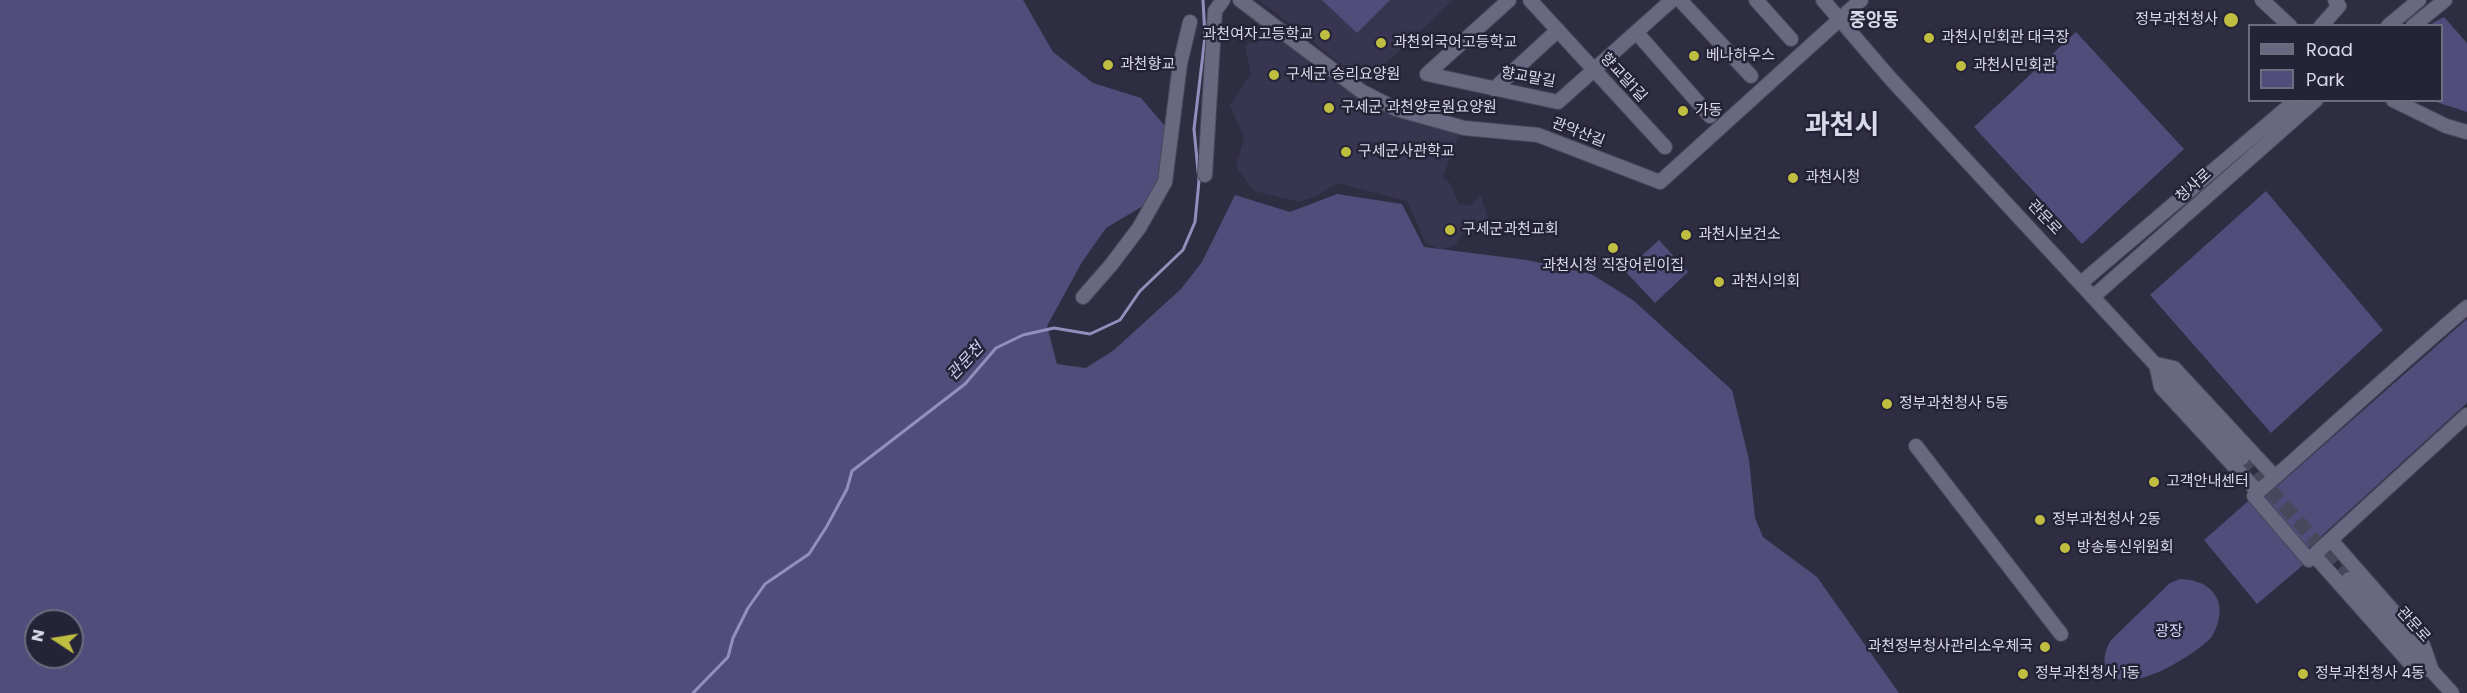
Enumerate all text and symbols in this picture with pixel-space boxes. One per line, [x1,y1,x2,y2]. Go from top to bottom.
district label: 중앙동 [1849,10,1899,32]
place label: 정부과천청사 [2135,11,2218,29]
marker: 정부과천청사 [2222,11,2240,29]
legend [2248,24,2443,102]
place label: 과천여자고등학교 [1203,26,1313,44]
marker: 과천여자고등학교 [1318,28,1332,42]
place label: 과천시민회관 대극장 [1941,29,2069,47]
marker: 과천시민회관 대극장 [1922,31,1936,45]
place label: 과천외국어고등학교 [1393,34,1517,52]
marker: 과천외국어고등학교 [1374,36,1388,50]
text: Road [2306,37,2353,62]
place label: 베나하우스 [1706,47,1775,65]
marker: 베나하우스 [1687,49,1701,63]
street label: 향교말1길 [1596,50,1650,106]
place label: 과천향교 [1120,56,1175,74]
place label: 과천시민회관 [1973,57,2056,75]
marker: 과천향교 [1101,58,1115,72]
marker: 과천시민회관 [1954,59,1968,73]
street label: 향교말길 [1499,64,1557,92]
place label: 구세군 승리요양원 [1286,66,1400,84]
text: Park [2306,67,2345,92]
marker: 구세군 승리요양원 [1267,68,1281,82]
place label: 구세군 과천양로원요양원 [1341,99,1497,117]
marker: 구세군 과천양로원요양원 [1322,101,1336,115]
place label: 가동 [1695,102,1723,120]
marker: 가동 [1676,104,1690,118]
district label: 과천시 [1805,111,1879,143]
street label: 관악산길 [1549,115,1607,151]
place label: 구세군사관학교 [1358,143,1455,161]
marker: 구세군사관학교 [1339,145,1353,159]
street label: 청사로 [2173,165,2215,207]
place label: 과천시청 [1805,169,1860,187]
marker: 과천시청 [1786,171,1800,185]
street label: 관문로 [2023,197,2065,239]
place label: 구세군과천교회 [1462,221,1559,239]
marker: 구세군과천교회 [1443,223,1457,237]
place label: 과천시보건소 [1698,226,1781,244]
marker: 과천시보건소 [1679,228,1693,242]
marker: 과천시청 직장어린이집 [1606,241,1620,255]
place label: 과천시청 직장어린이집 [1542,257,1684,275]
place label: 과천시의회 [1731,273,1800,291]
marker: 과천시의회 [1712,275,1726,289]
water label: 관문천 [944,339,988,385]
place label: 정부과천청사 5동 [1899,395,2009,413]
marker: 정부과천청사 5동 [1880,397,1894,411]
place label: 고객안내센터 [2166,473,2249,491]
marker: 고객안내센터 [2147,475,2161,489]
place label: 정부과천청사 2동 [2052,511,2161,529]
marker: 정부과천청사 2동 [2033,513,2047,527]
place label: 방송통신위원회 [2077,539,2174,557]
marker: 방송통신위원회 [2058,541,2072,555]
street label: 관문로 [2392,604,2434,646]
north arrow [24,609,84,669]
park label: 광장 [2155,623,2183,641]
text: N [25,627,50,644]
place label: 과천정부청사관리소우체국 [1867,638,2033,656]
marker: 과천정부청사관리소우체국 [2038,640,2052,654]
place label: 정부과천청사 1동 [2035,665,2140,683]
place label: 정부과천청사 4동 [2315,665,2425,683]
marker: 정부과천청사 1동 [2016,667,2030,681]
marker: 정부과천청사 4동 [2296,667,2310,681]

